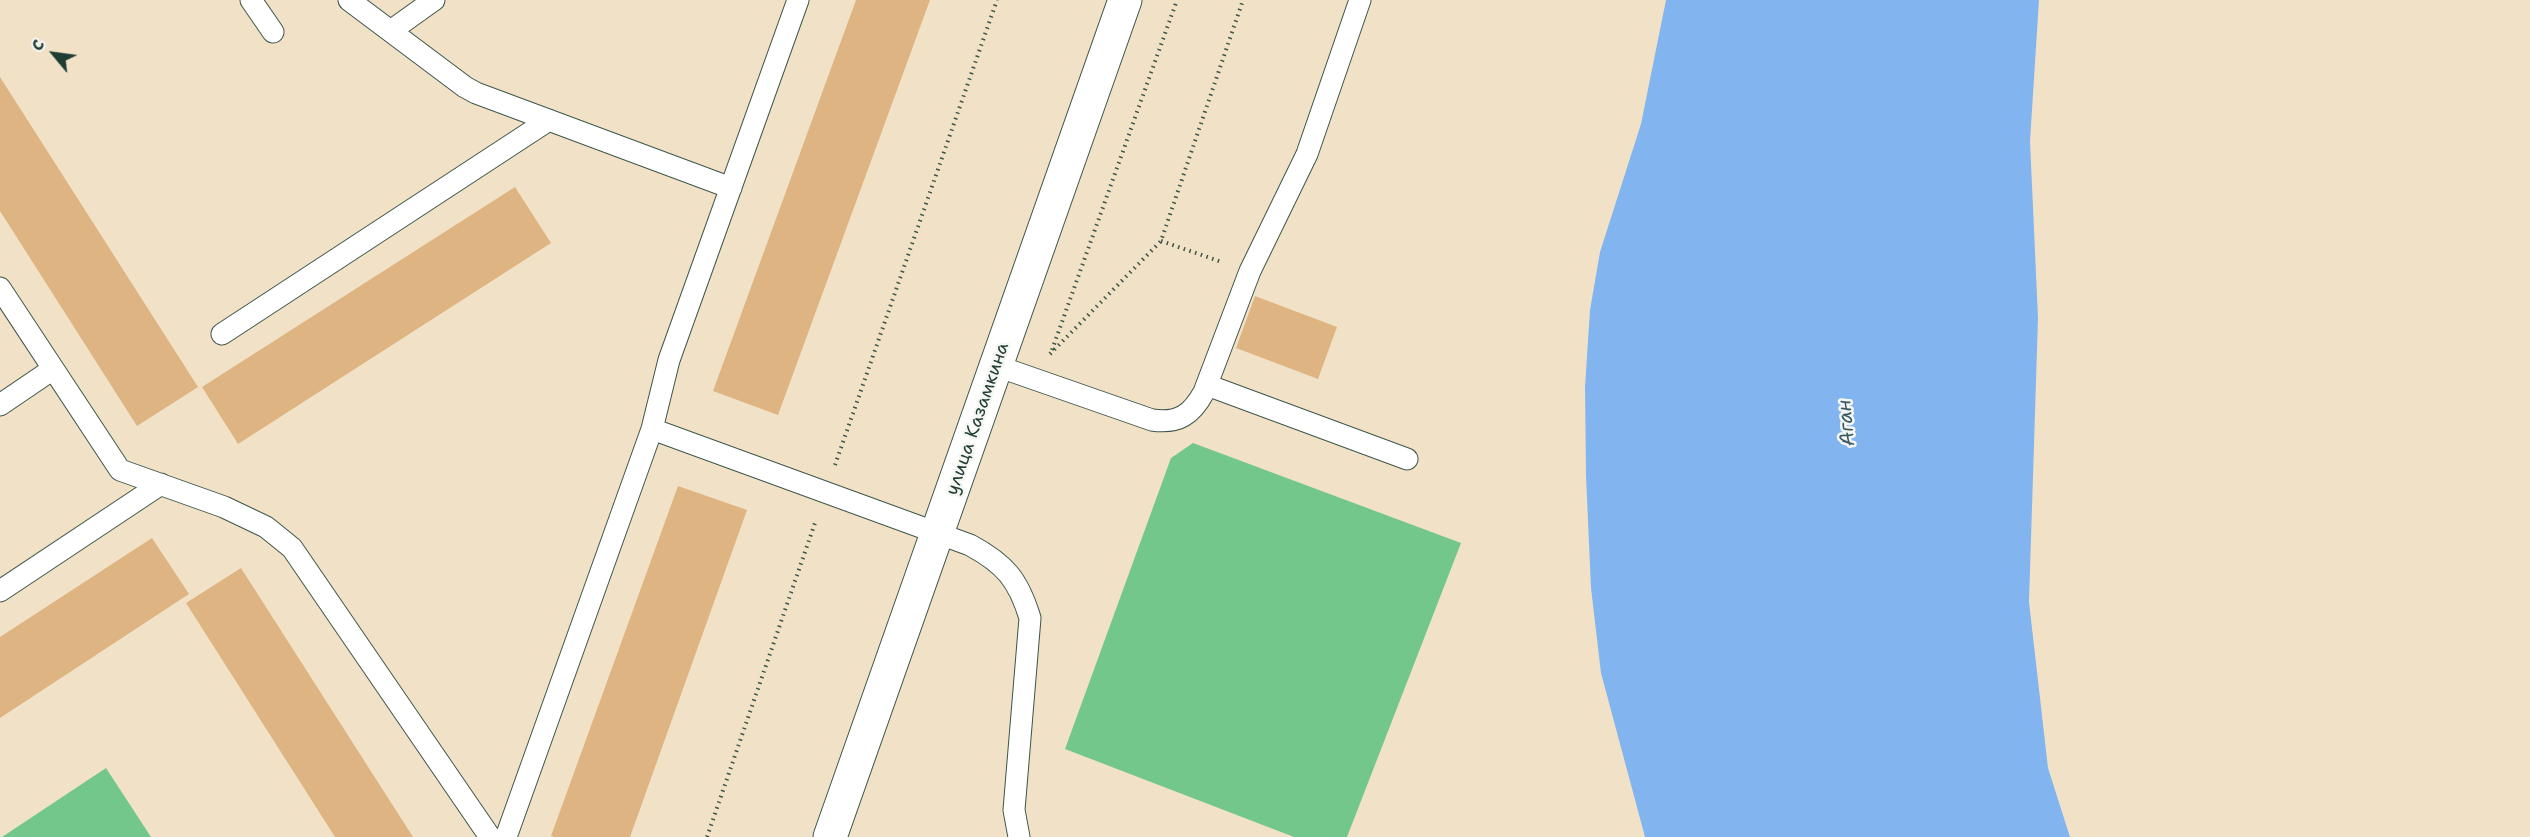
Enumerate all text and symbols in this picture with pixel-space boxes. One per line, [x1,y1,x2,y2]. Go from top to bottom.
north arrow [24,24,84,84]
text: С [26,36,49,54]
street label: улица Казамкина [942,340,1014,498]
water label: Аган [1833,399,1861,447]

